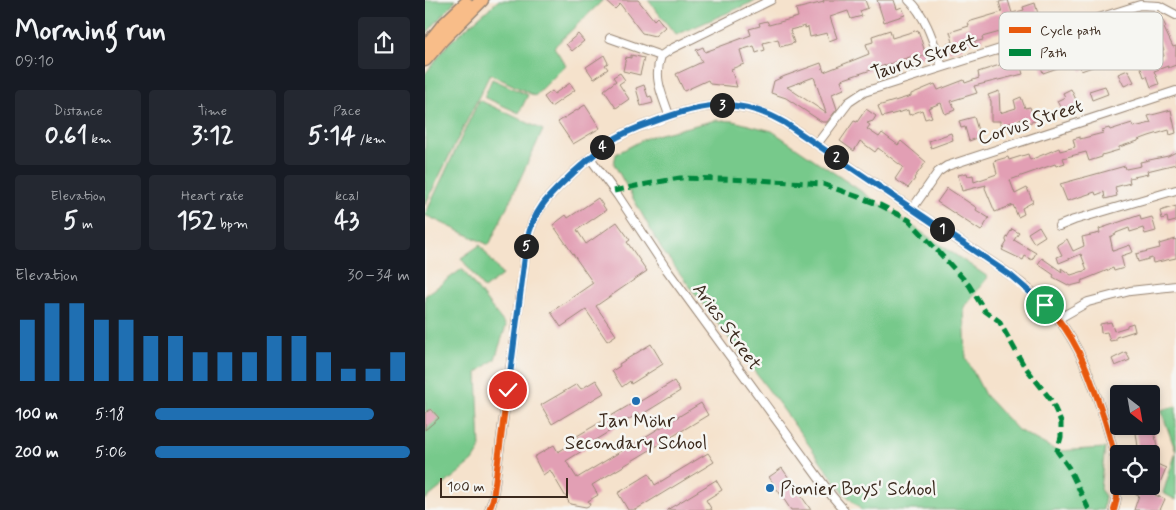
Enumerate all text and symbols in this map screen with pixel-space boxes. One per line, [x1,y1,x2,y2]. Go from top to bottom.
legend [999,12,1163,70]
text: Morning run [15,13,166,50]
button: share [358,17,410,69]
text: Cycle path [1040,22,1101,40]
street label: Taurus Street [868,28,981,86]
text: Path [1040,44,1067,62]
text: 09:10 [15,51,54,72]
pin: 3 [709,92,735,118]
street label: Corvus Street [975,94,1086,151]
text: 3 [719,96,726,114]
text: Distance [54,102,103,120]
text: Time [198,102,227,120]
text: Pace [333,102,361,120]
text: 0.61 [45,120,87,153]
text: 3:12 [191,120,234,153]
text: 5:14 [308,120,356,153]
text: km [87,130,112,148]
text: /km [356,130,386,148]
pin: 4 [589,134,615,160]
text: 4 [598,138,607,156]
pin: 2 [823,144,849,170]
text: 2 [833,148,840,166]
text: Elevation [51,187,106,205]
text: Heart rate [181,187,244,205]
text: kcal [335,187,359,205]
text: 5 [63,205,78,238]
text: 152 [177,205,216,238]
text: 43 [334,205,359,238]
text: m [78,215,93,233]
text: bpm [216,215,248,233]
pin: 1 [929,216,955,242]
text: 1 [939,220,946,238]
pin: 5 [513,234,539,258]
text: 5 [522,237,531,255]
text: Elevation [15,265,78,286]
text: 30–34 m [347,265,410,286]
street label: Aries Street [687,278,767,376]
pin [1024,284,1066,326]
icon: arrive [1031,291,1059,319]
pin [487,369,529,411]
icon: check [494,376,522,404]
north arrow [1110,385,1160,435]
map controls [1110,385,1160,495]
marker: Jan Möhr Secondary School [630,395,642,407]
text: 100 m [15,404,58,425]
text: 5:18 [95,404,125,425]
place label: Jan Möhr Secondary School [565,409,707,456]
text: 200 m [15,442,59,463]
text: 5:06 [95,442,127,463]
button: locate [1110,445,1160,495]
scale bar [440,475,567,498]
place label: Pionier Boys' School [780,477,937,502]
text: 100 m [447,478,485,496]
marker: Pionier Boys' School [764,482,776,494]

